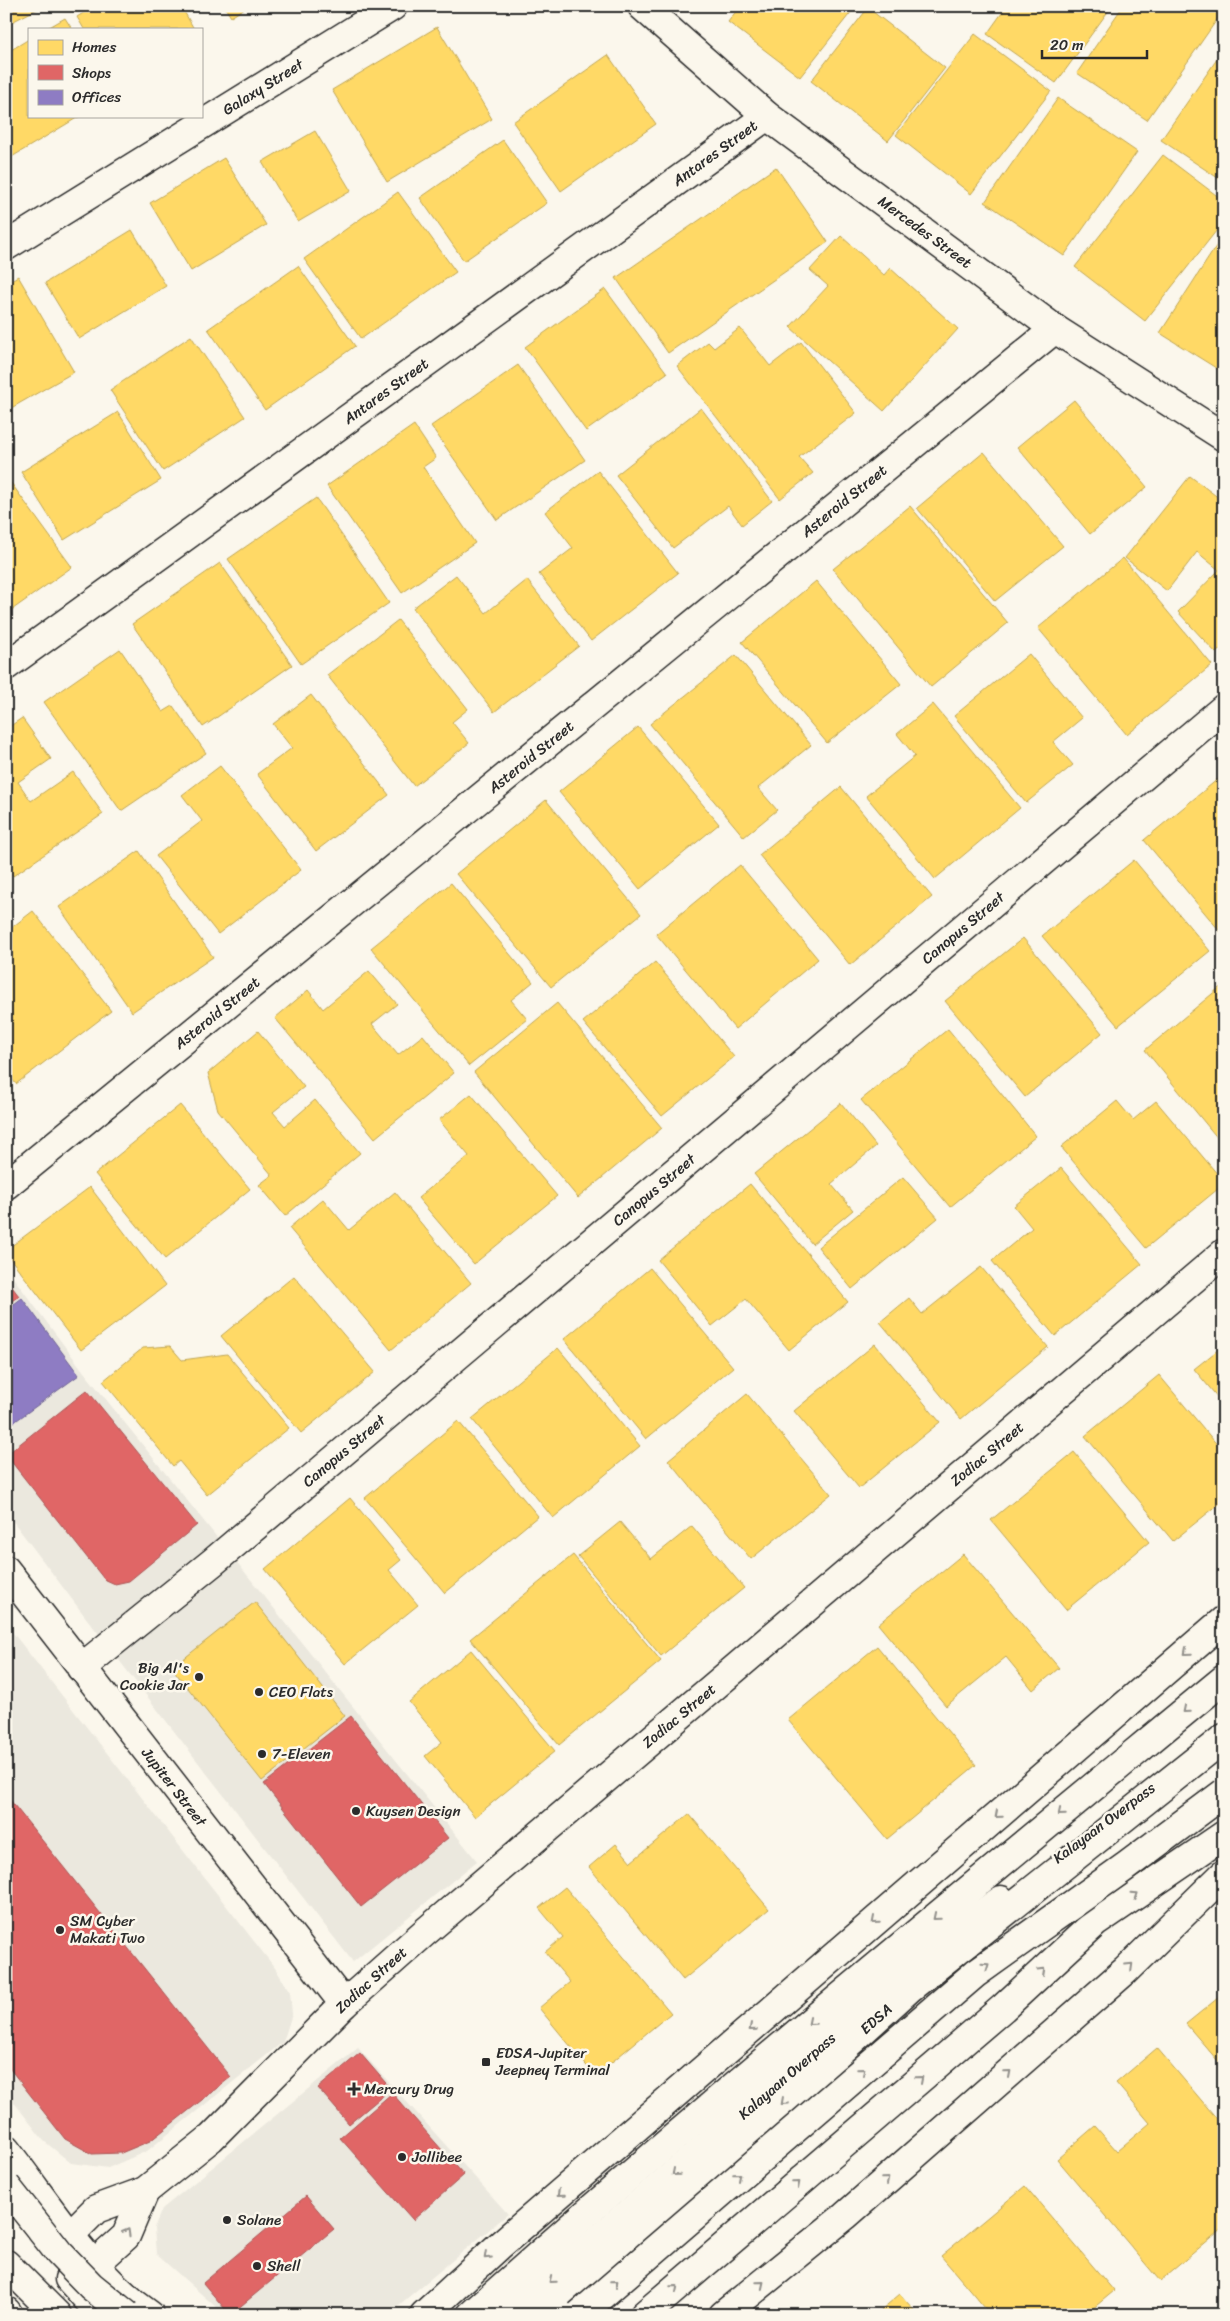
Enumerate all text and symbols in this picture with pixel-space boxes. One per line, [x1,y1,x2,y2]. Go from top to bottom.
legend [28,28,202,118]
scale bar [1042,28,1148,60]
text: 20 m [1050,32,1084,58]
text: Homes [72,34,116,60]
street label: Galaxy Street [217,51,310,122]
text: Shops [72,60,112,86]
text: Offices [72,84,121,110]
street label: Antares Street [666,113,764,194]
street label: Mercedes Street [872,189,978,275]
street label: Antares Street [337,351,435,432]
street label: Asteroid Street [794,458,893,545]
street label: Asteroid Street [481,714,580,801]
street label: Canopus Street [915,885,1011,971]
street label: Asteroid Street [167,970,266,1057]
street label: Canopus Street [606,1147,702,1233]
street label: Canopus Street [296,1408,392,1494]
street label: Zodiac Street [944,1415,1030,1493]
one-way arrow [1183,1646,1192,1655]
place label: Big Al's Cookie Jar [120,1655,190,1698]
marker: Big Al's Cookie Jar [193,1671,205,1683]
street label: Zodiac Street [636,1677,722,1755]
place label: CEO Flats [269,1679,334,1705]
marker: CEO Flats [253,1686,265,1698]
one-way arrow [1183,1704,1192,1713]
street label: Jupiter Street [134,1741,214,1833]
place label: 7-Eleven [272,1741,331,1767]
marker: 7-Eleven [256,1748,268,1760]
street label: Kalayaan Overpass [1047,1776,1161,1870]
place label: Kuysen Design [366,1798,461,1824]
marker: Kuysen Design [350,1805,362,1817]
one-way arrow [1058,1808,1067,1816]
one-way arrow [994,1809,1003,1818]
one-way arrow [1129,1892,1139,1901]
place label: SM Cyber Makati Two [70,1908,145,1951]
one-way arrow [932,1911,941,1920]
one-way arrow [871,1916,880,1925]
marker: SM Cyber Makati Two [54,1924,66,1936]
street label: Zodiac Street [329,1940,414,2020]
one-way arrow [980,1963,990,1972]
one-way arrow [1124,1963,1133,1972]
one-way arrow [1037,1968,1046,1977]
street label: EDSA [854,1997,898,2041]
one-way arrow [808,2016,817,2025]
one-way arrow [748,2022,757,2031]
street label: Kalayaan Overpass [732,2026,842,2126]
place label: EDSA-Jupiter Jeepney Terminal [495,2040,610,2083]
marker: EDSA-Jupiter Jeepney Terminal [480,2056,492,2068]
one-way arrow [856,2067,865,2076]
one-way arrow [1002,2070,1011,2079]
one-way arrow [915,2075,924,2084]
place label: Mercury Drug [364,2076,454,2102]
marker: Mercury Drug [348,2083,360,2095]
one-way arrow [781,2096,790,2105]
place label: Jollibee [411,2144,463,2170]
marker: Jollibee [396,2151,408,2163]
one-way arrow [671,2168,680,2177]
one-way arrow [733,2173,742,2182]
one-way arrow [880,2177,889,2186]
one-way arrow [791,2182,800,2190]
one-way arrow [557,2188,566,2197]
place label: Solane [237,2207,281,2233]
marker: Solane [221,2214,233,2226]
one-way arrow [120,2229,130,2238]
one-way arrow [484,2250,493,2259]
place label: Shell [267,2253,301,2279]
marker: Shell [251,2260,263,2272]
one-way arrow [548,2274,557,2283]
one-way arrow [610,2280,619,2289]
one-way arrow [755,2282,764,2290]
one-way arrow [670,2285,679,2294]

